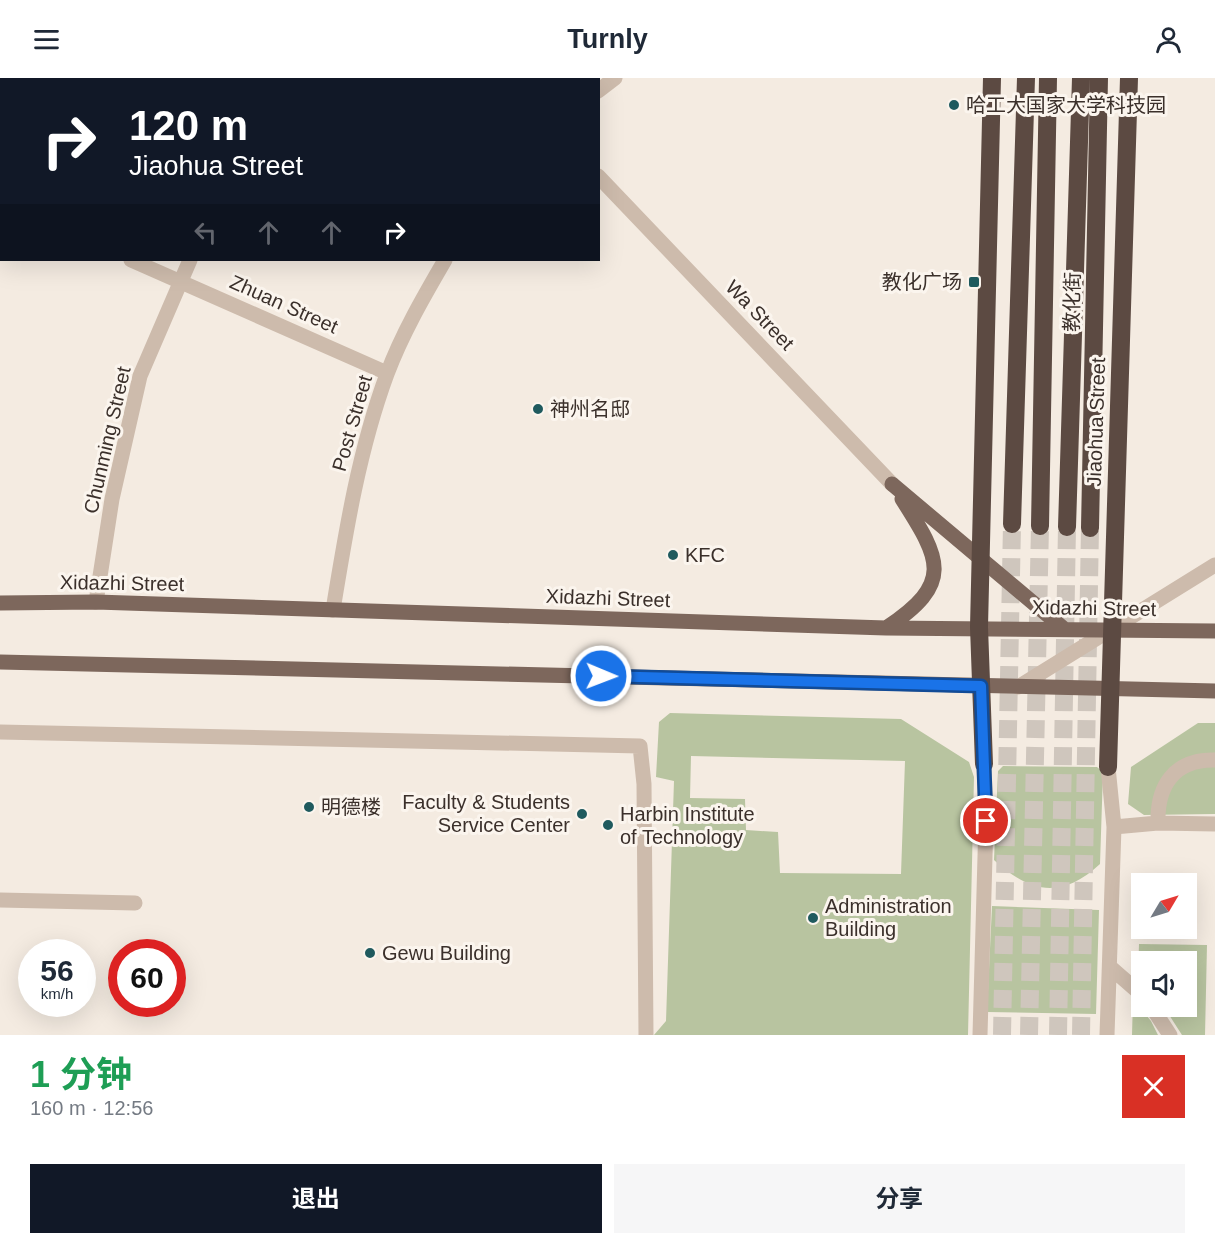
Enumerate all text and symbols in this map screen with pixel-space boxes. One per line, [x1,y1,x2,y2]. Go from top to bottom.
icon: menu [30,23,63,56]
icon: person [1152,23,1185,56]
text: Turnly [567,24,648,54]
place label: 哈工大国家大学科技园 [966,94,1166,116]
marker: 哈工大国家大学科技园 [947,98,961,112]
icon: right [30,102,108,180]
text: 120 m [129,102,248,149]
text: Jiaohua Street [129,151,303,181]
icon: left [189,216,222,249]
icon: ahead [252,216,285,249]
icon: ahead [315,216,348,249]
icon: right [378,216,411,249]
street label: Zhuan Street [227,270,342,338]
place label: 教化广场 [882,271,962,293]
street label: 教化街 [1060,272,1084,332]
marker: 教化广场 [967,275,981,289]
street label: Wa Street [721,276,799,355]
street label: Jiaohua Street [1083,357,1109,487]
street label: Chunming Street [79,364,135,516]
street label: Post Street [328,372,376,474]
place label: 神州名邸 [550,398,630,420]
marker: 神州名邸 [531,402,545,416]
place label: KFC [685,544,725,566]
marker: KFC [666,548,680,562]
street label: Xidazhi Street [60,571,185,595]
street label: Xidazhi Street [545,585,671,611]
street label: Xidazhi Street [1032,596,1157,620]
position arrow [569,644,633,708]
place label: Faculty & Students Service Center [402,791,570,836]
pin [960,795,1011,846]
place label: 明德楼 [321,796,381,818]
marker: 明德楼 [302,800,316,814]
place label: Harbin Institute of Technology [620,803,755,848]
icon: arrive [969,804,1002,837]
marker: Faculty & Students Service Center [575,807,589,821]
marker: Harbin Institute of Technology [601,818,615,832]
north arrow [1131,873,1197,939]
map controls [1131,873,1197,1017]
place label: Administration Building [825,895,952,940]
marker: Administration Building [806,911,820,925]
speed limit sign: 60 [108,939,186,1017]
place label: Gewu Building [382,942,511,964]
marker: Gewu Building [363,946,377,960]
button: sound [1131,951,1197,1017]
text: 56 [40,954,74,987]
text: km/h [41,985,73,1002]
text: 1 分钟 [30,1054,132,1095]
button: close [1122,1055,1185,1118]
text: 160 m · 12:56 [30,1097,153,1119]
button: 退出 [30,1164,602,1233]
button: 分享 [614,1164,1185,1233]

